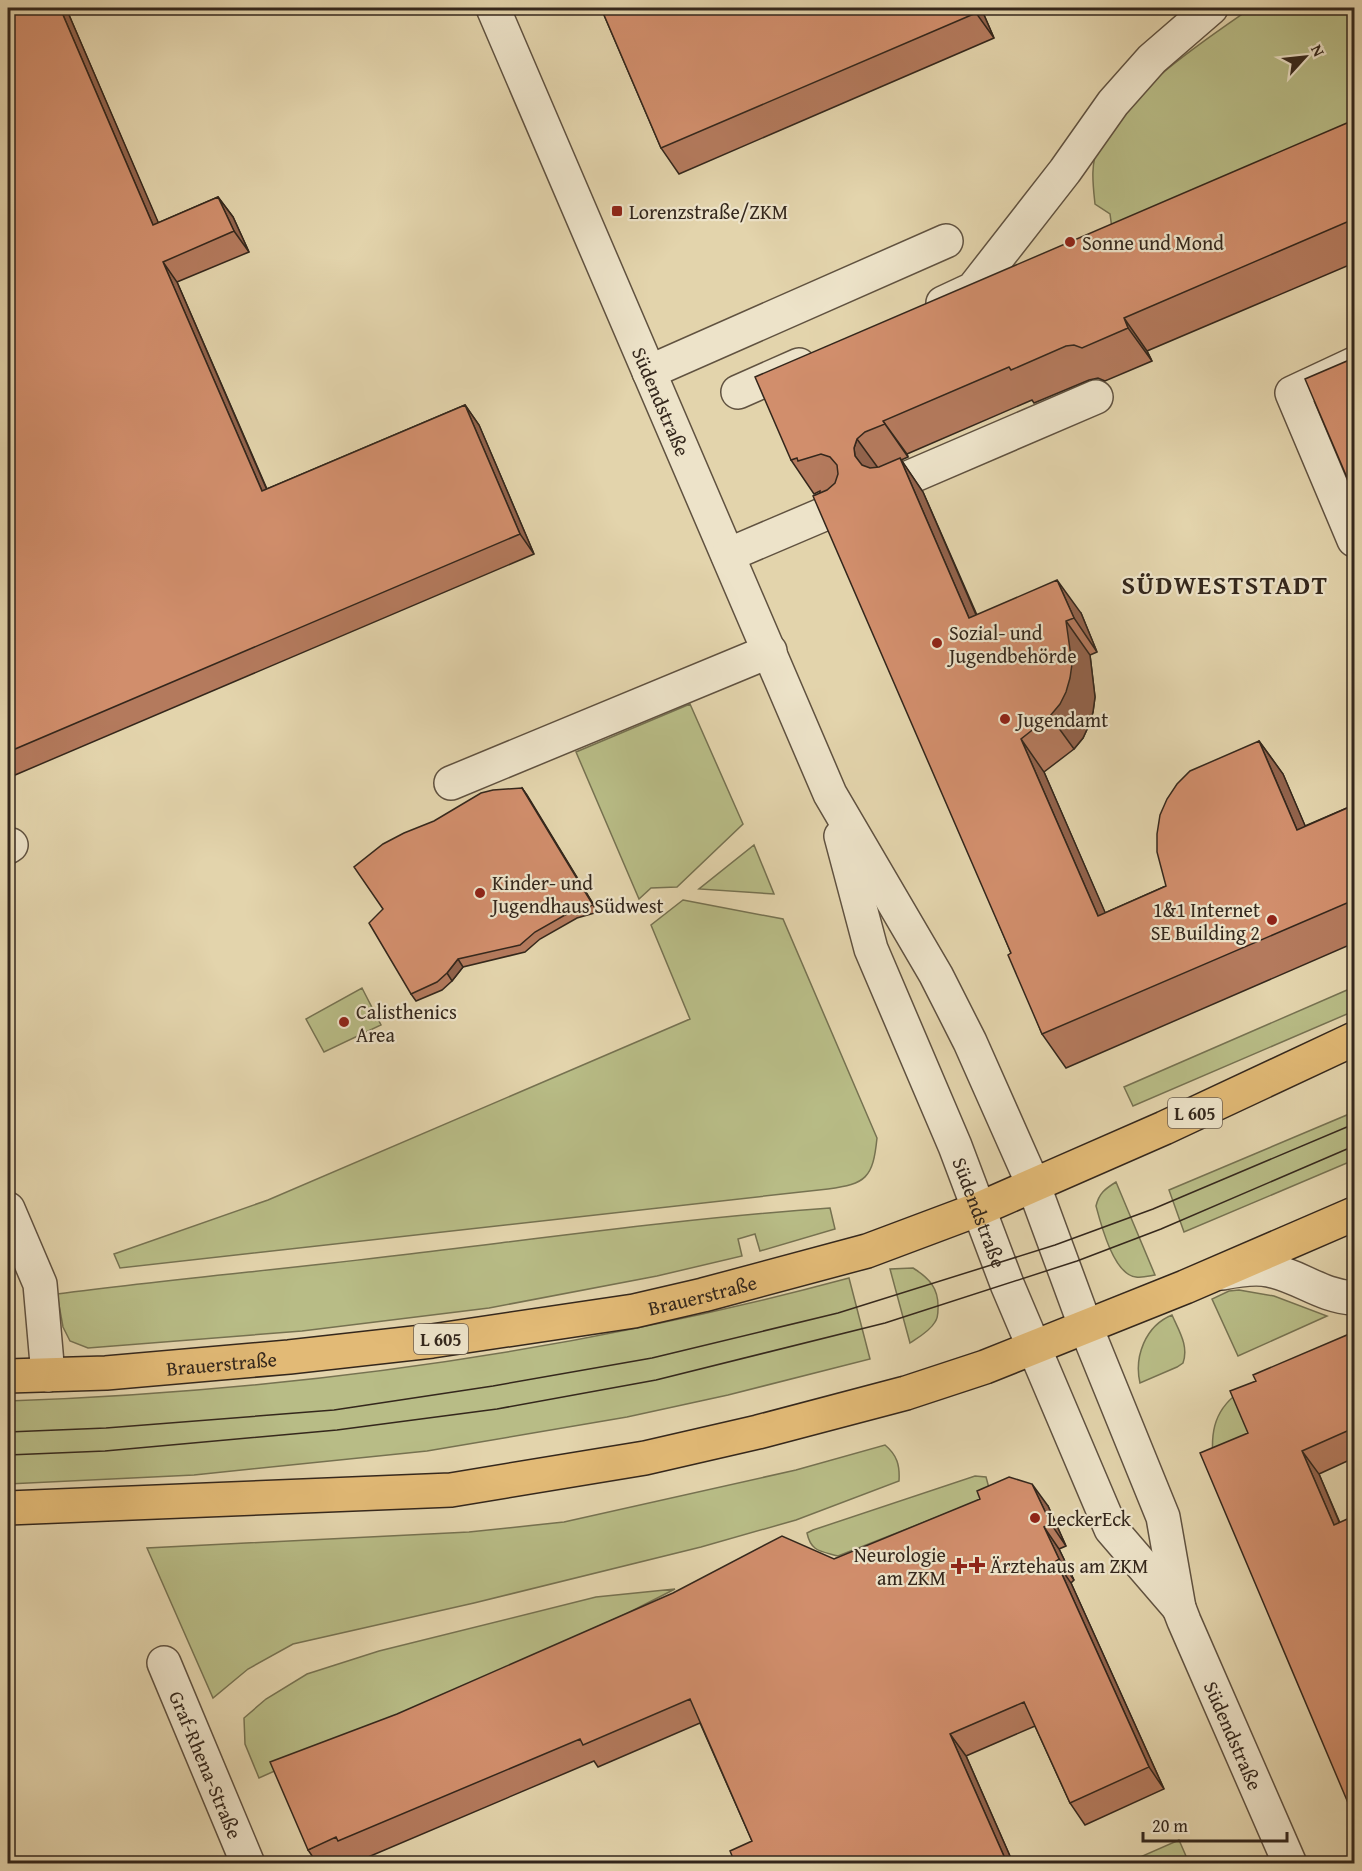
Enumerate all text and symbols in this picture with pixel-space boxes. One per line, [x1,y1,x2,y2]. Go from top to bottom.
north arrow [1275,27,1335,87]
text: N [1305,40,1332,61]
place label: Lorenzstraße/ZKM [629,197,788,226]
marker: Lorenzstraße/ZKM [610,204,624,218]
place label: Sonne und Mond [1082,228,1224,257]
marker: Sonne und Mond [1063,235,1077,249]
street label: Südendstraße [625,342,698,460]
district label: SÜDWESTSTADT [1121,565,1329,604]
place label: Sozial- und Jugendbehörde [946,618,1077,670]
marker: Sozial- und Jugendbehörde [930,636,944,650]
place label: Jugendamt [1014,705,1108,734]
marker: Jugendamt [998,712,1012,726]
place label: Kinder- und Jugendhaus Südwest [489,868,664,920]
marker: Kinder- und Jugendhaus Südwest [473,886,487,900]
place label: 1&1 Internet SE Building 2 [1151,895,1260,947]
marker: 1&1 Internet SE Building 2 [1265,913,1279,927]
place label: Calisthenics Area [356,997,457,1049]
marker: Calisthenics Area [337,1015,351,1029]
road number: L 605 [1168,1098,1222,1128]
street label: Südendstraße [946,1153,1014,1272]
street label: Brauerstraße [645,1267,760,1322]
road number: L 605 [414,1324,468,1354]
street label: Brauerstraße [165,1344,278,1382]
place label: LeckerEck [1047,1504,1132,1533]
marker: LeckerEck [1028,1511,1042,1525]
place label: Neurologie am ZKM [854,1540,946,1592]
place label: Ärztehaus am ZKM [990,1551,1148,1580]
marker: Ärztehaus am ZKM [968,1556,986,1574]
marker: Neurologie am ZKM [950,1557,968,1575]
street label: Südendstraße [1197,1676,1270,1794]
street label: Graf-Rhena-Straße [163,1686,250,1843]
scale bar [1143,1805,1287,1843]
text: 20 m [1152,1812,1188,1839]

